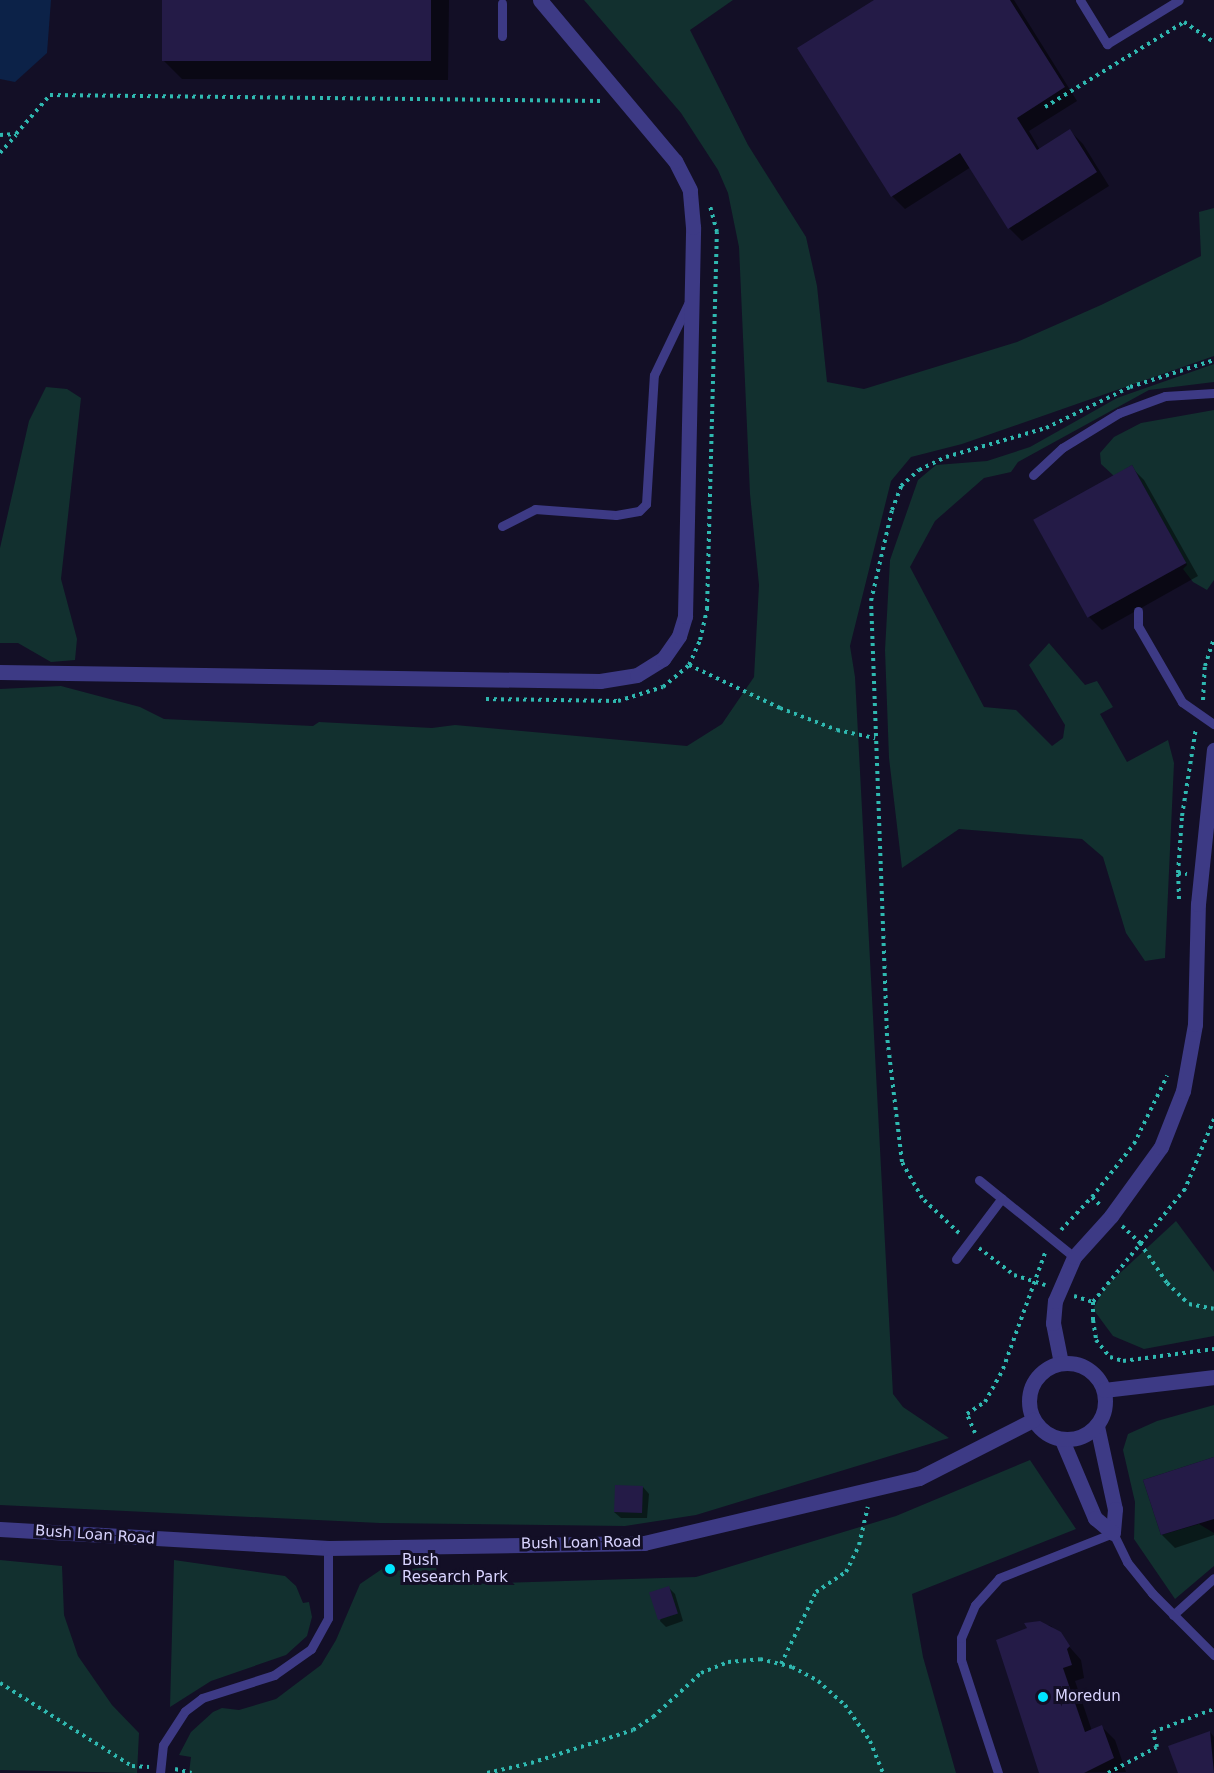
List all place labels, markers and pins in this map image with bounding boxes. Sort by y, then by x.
place label: Bush Research Park [402,1551,508,1586]
marker: Bush Research Park [383,1562,397,1576]
place label: Moredun [1055,1688,1121,1706]
marker: Moredun [1036,1690,1050,1704]

